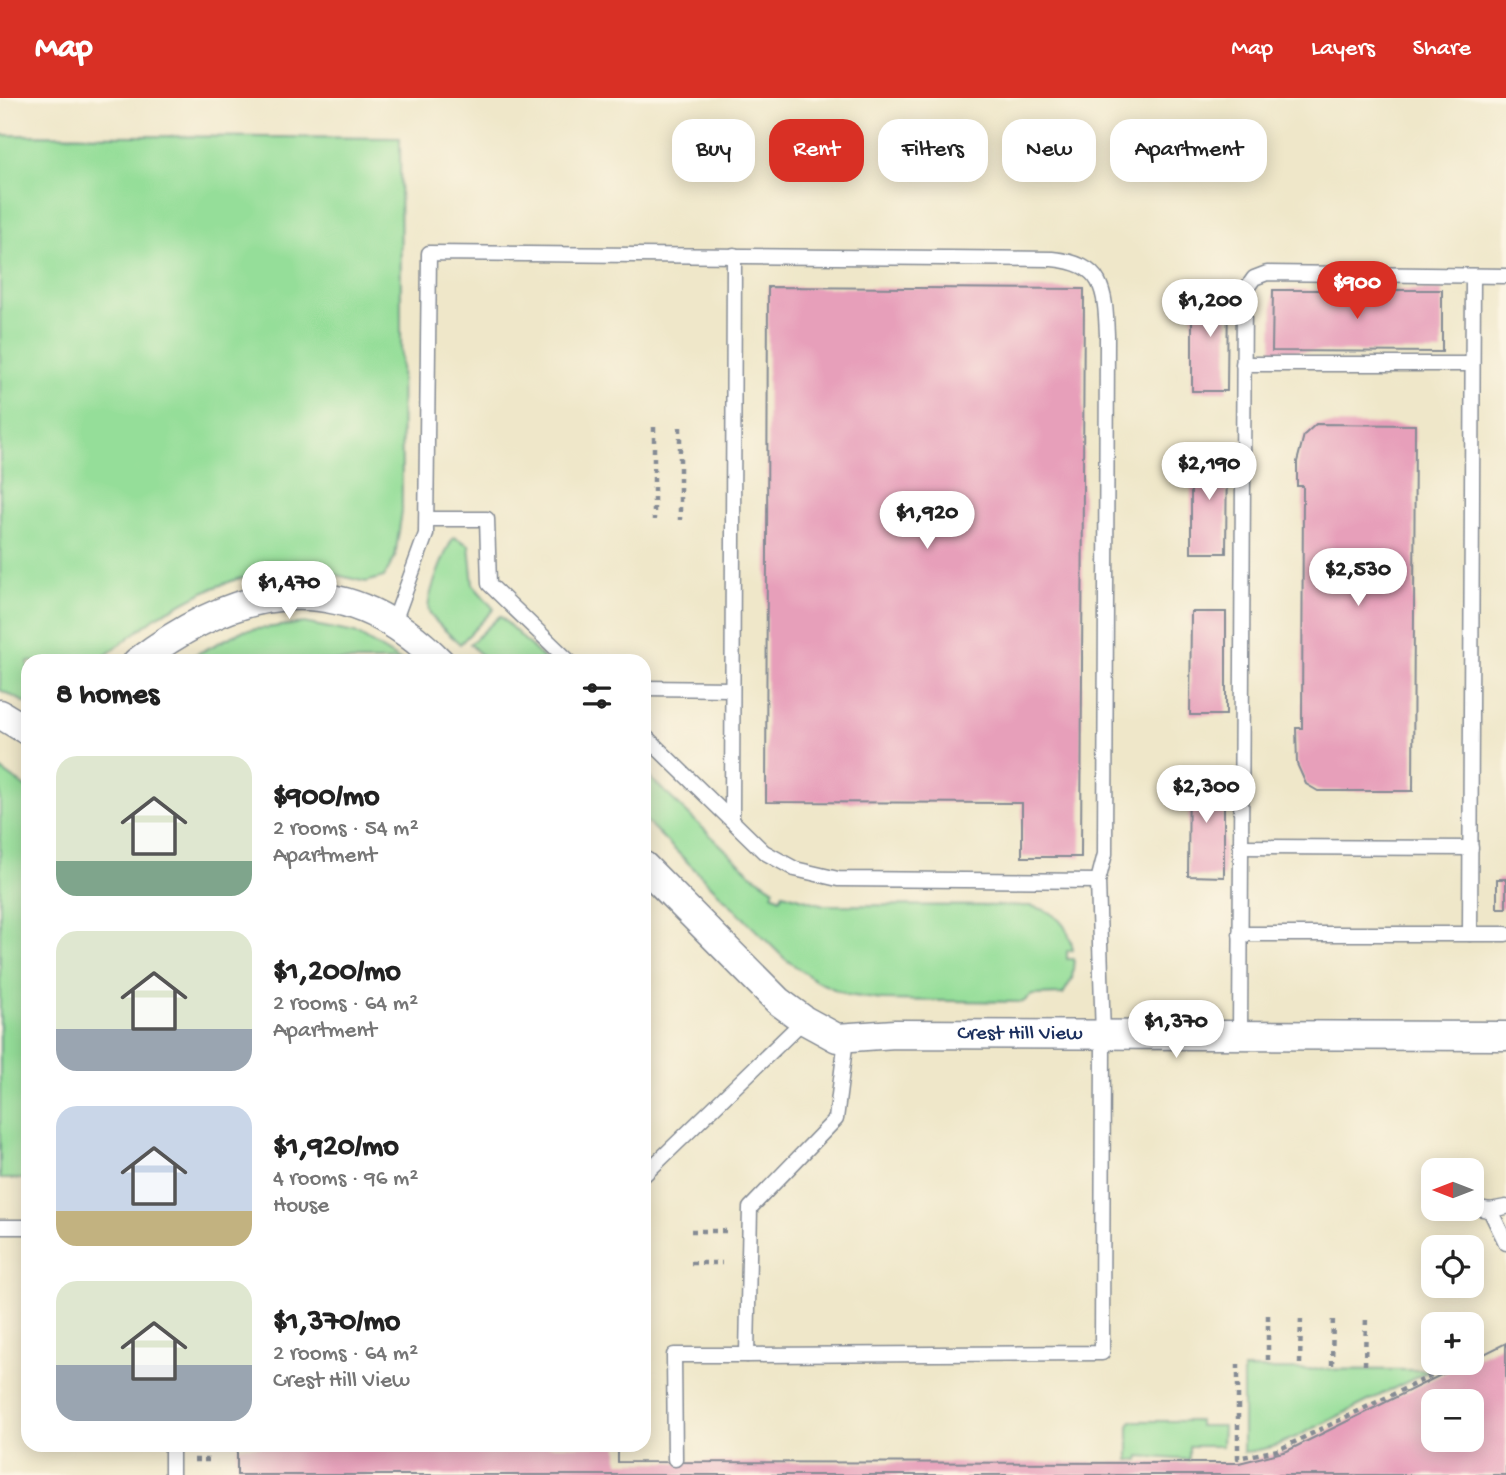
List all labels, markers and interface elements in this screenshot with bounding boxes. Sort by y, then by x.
text: Map [35,30,92,68]
text: Map [1231,35,1273,64]
text: Layers [1311,35,1375,64]
text: Share [1413,35,1471,64]
chip: Buy [672,119,755,182]
chip: Rent [769,119,864,182]
chip: Filters [878,119,988,182]
chip: New [1002,119,1096,182]
chip: Apartment [1110,119,1267,182]
pin: $900 [1316,262,1398,321]
text: $900 [1333,270,1381,297]
pin: $1,200 [1153,280,1267,339]
text: $1,200 [1178,288,1242,315]
pin: $2,190 [1152,442,1266,502]
text: $2,190 [1178,451,1240,478]
pin: $1,920 [870,491,984,551]
text: $1,920 [896,500,958,527]
pin: $2,530 [1301,548,1415,608]
text: $2,530 [1325,557,1391,584]
pin: $1,470 [232,561,346,621]
text: $1,470 [258,570,320,597]
icon: filters [578,677,616,715]
text: 8 homes [56,679,159,714]
pin: $2,300 [1149,766,1263,825]
text: $2,300 [1173,774,1239,801]
text: $900/mo [273,781,380,816]
icon: home [112,784,196,868]
text: 2 rooms · 54 m² [273,816,419,843]
text: Apartment [273,843,377,870]
text: $1,200/mo [273,956,401,991]
icon: home [112,959,196,1043]
text: 2 rooms · 64 m² [273,991,418,1018]
pin: $1,370 [1119,1000,1233,1060]
text: $1,370 [1144,1009,1208,1036]
text: Apartment [273,1018,377,1045]
street label: Crest Hill View [957,1022,1083,1047]
text: $1,920/mo [273,1131,399,1166]
icon: home [112,1134,196,1218]
north arrow [1421,1158,1484,1222]
map controls [1421,1158,1484,1452]
text: 4 rooms · 96 m² [273,1166,418,1193]
text: House [273,1193,329,1220]
button: locate [1421,1235,1484,1298]
text: $1,370/mo [273,1306,400,1341]
icon: home [112,1309,196,1393]
button: + [1421,1312,1484,1375]
text: 2 rooms · 64 m² [273,1341,418,1368]
text: Crest Hill View [273,1368,410,1395]
button: − [1421,1389,1484,1452]

